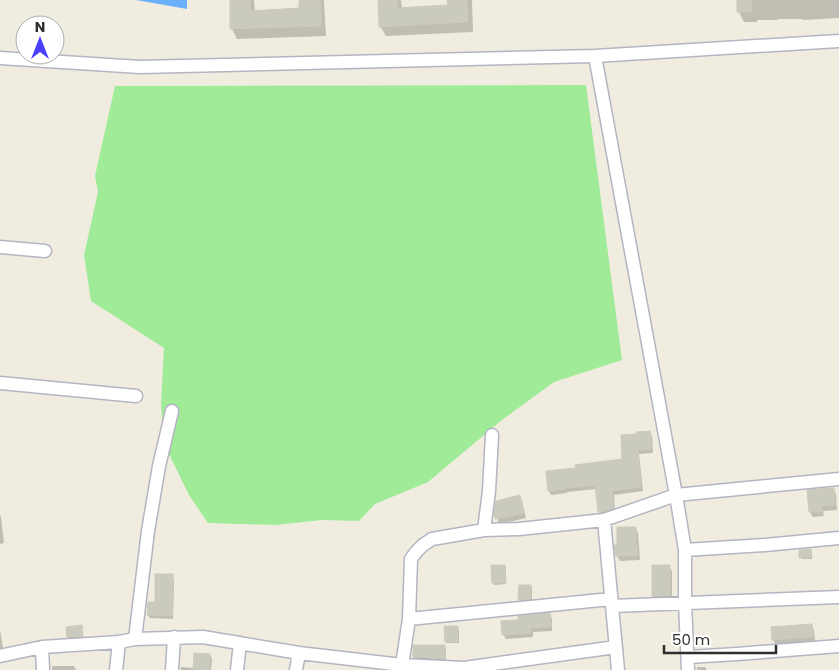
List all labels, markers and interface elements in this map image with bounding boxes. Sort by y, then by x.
north arrow [15,15,65,65]
text: N [35,17,45,37]
scale bar [664,622,776,654]
text: 50 m [672,629,710,650]

